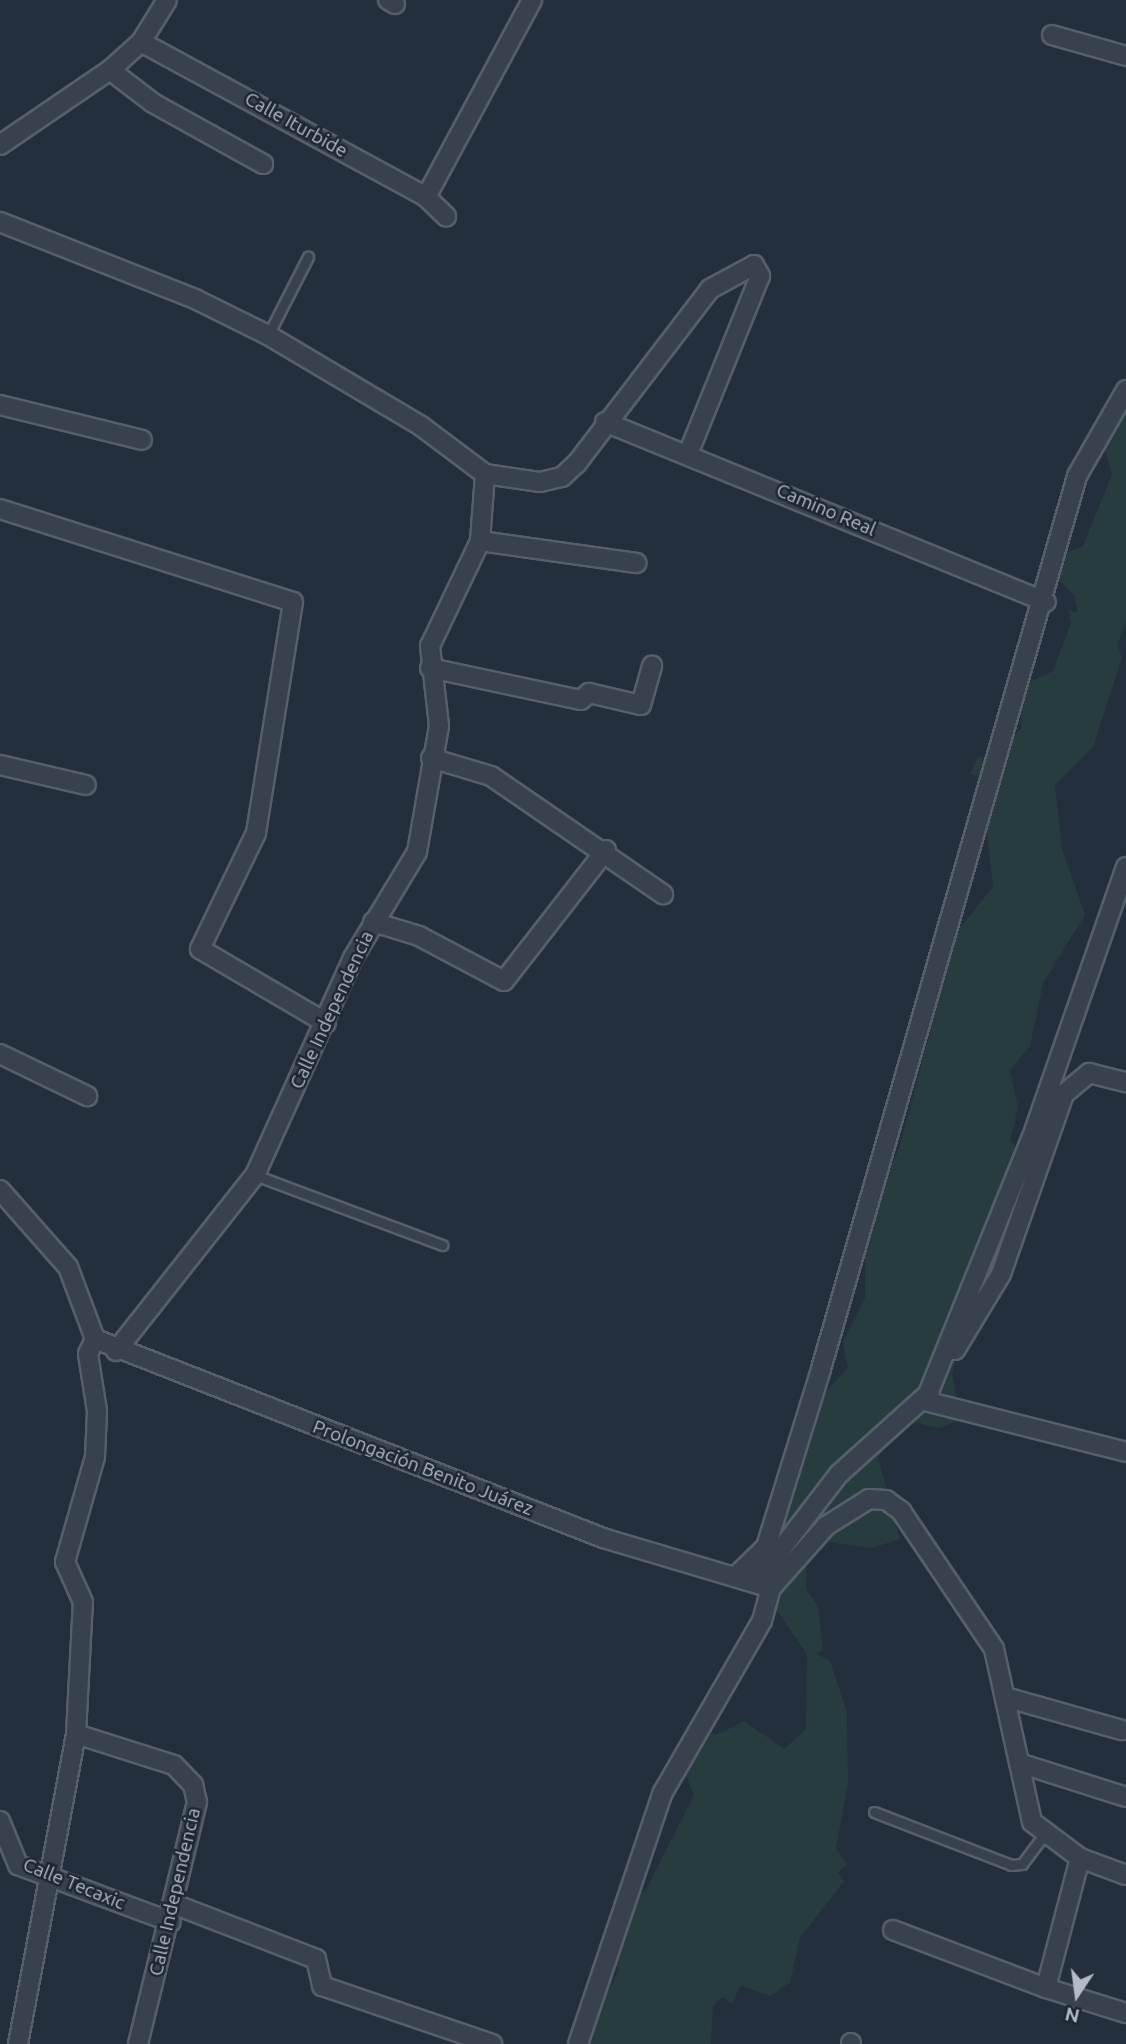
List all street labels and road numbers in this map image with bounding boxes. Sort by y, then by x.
street label: Calle Iturbide [241,87,351,163]
street label: Camino Real [773,479,879,541]
street label: Calle Independencia [285,927,379,1093]
street label: Prolongación Benito Juárez [310,1415,536,1521]
street label: Calle Independencia [145,1806,205,1978]
street label: Calle Tecaxic [20,1853,128,1915]

